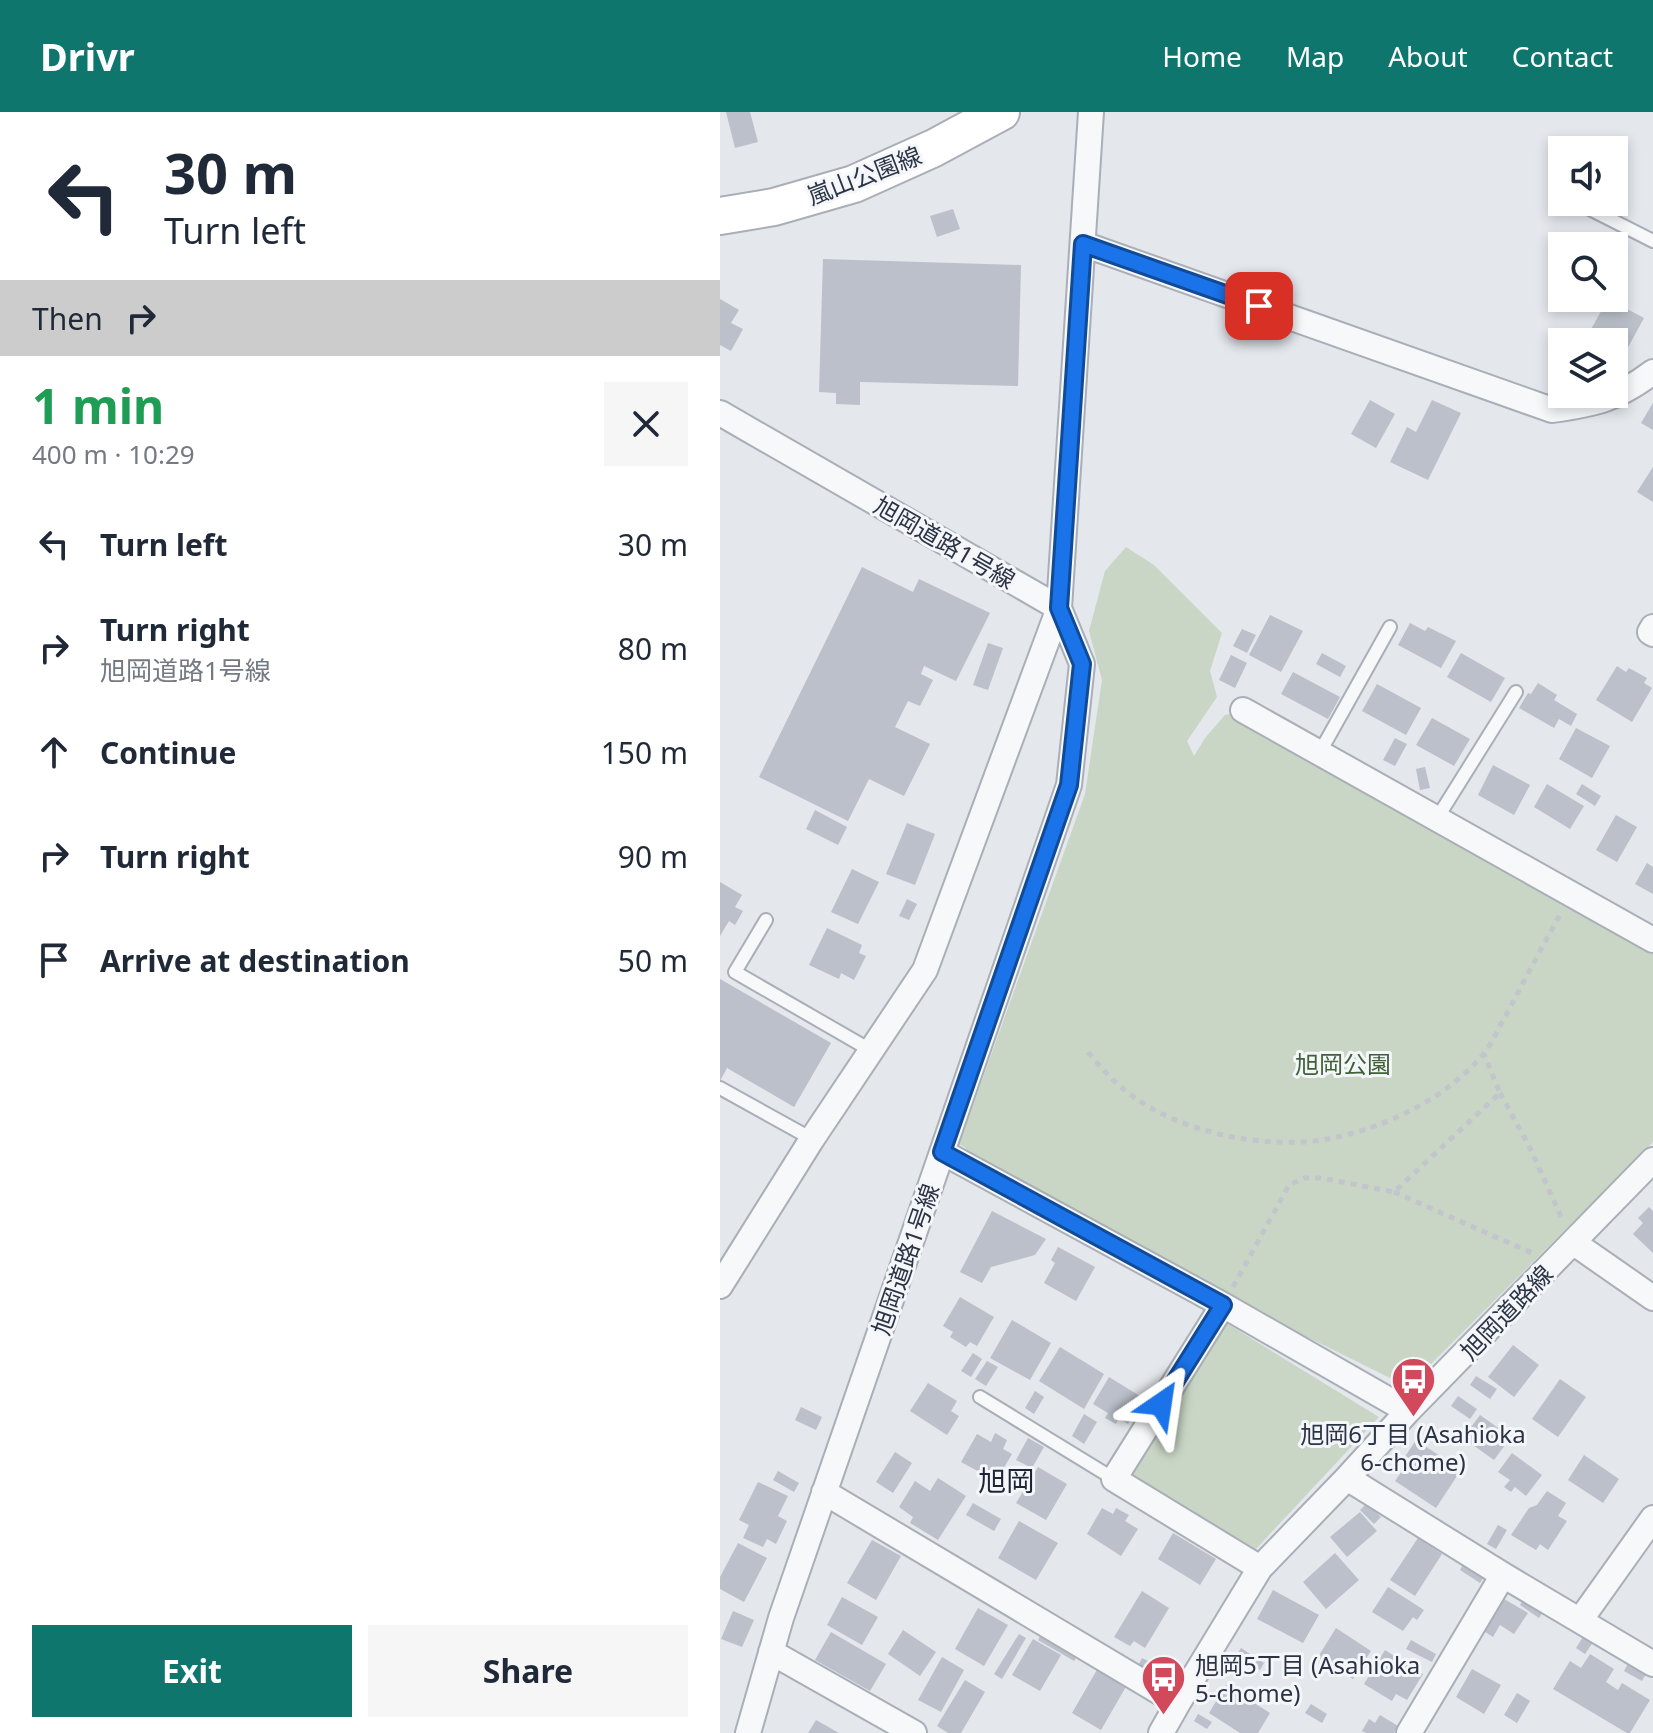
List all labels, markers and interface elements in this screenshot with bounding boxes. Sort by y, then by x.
text: Drivr [40,30,135,82]
text: Home [1162,37,1242,75]
text: Map [1286,37,1344,75]
text: About [1388,37,1468,75]
text: Contact [1512,37,1613,75]
text: 30 m [164,134,297,210]
map controls [1548,136,1628,408]
button: sound [1548,136,1628,216]
street label: 嵐山公園線 [802,138,926,212]
icon: left [32,144,136,248]
text: Turn left [164,206,306,255]
button: search [1548,232,1628,312]
pin [1225,272,1293,340]
icon: arrive [1237,284,1281,328]
icon: right [119,296,163,340]
text: Then [32,298,103,339]
button: layers [1548,328,1628,408]
text: 1 min [32,373,164,438]
button: close [604,382,688,466]
text: 400 m · 10:29 [32,436,195,472]
street label: 旭岡道路1号線 [868,488,1022,596]
icon: left [32,522,76,566]
text: Turn left [100,524,228,565]
text: 30 m [618,524,688,565]
text: Turn right [100,609,250,650]
icon: right [32,626,76,670]
text: 80 m [618,628,688,669]
text: 旭岡道路1号線 [100,652,271,688]
icon: ahead [32,730,76,774]
text: Continue [100,732,236,773]
text: 150 m [601,732,688,773]
icon: right [32,834,76,878]
text: Turn right [100,836,250,877]
text: 90 m [618,836,688,877]
icon: arrive [32,938,76,982]
text: Arrive at destination [100,940,410,981]
text: 50 m [618,940,688,981]
park label: 旭岡公園 [1295,1047,1391,1080]
street label: 旭岡道路1号線 [864,1179,946,1339]
street label: 旭岡道路線 [1452,1257,1560,1367]
bus stop icon: 旭岡6丁目 (Asahioka 6-chome) [1389,1355,1437,1418]
position arrow [1119,1362,1203,1446]
place label: 旭岡6丁目 (Asahioka 6-chome) [1300,1417,1526,1478]
district label: 旭岡 [978,1461,1034,1499]
button: Exit [32,1625,352,1717]
button: Share [368,1625,688,1717]
place label: 旭岡5丁目 (Asahioka 5-chome) [1195,1648,1420,1709]
bus stop icon: 旭岡5丁目 (Asahioka 5-chome) [1140,1654,1188,1717]

